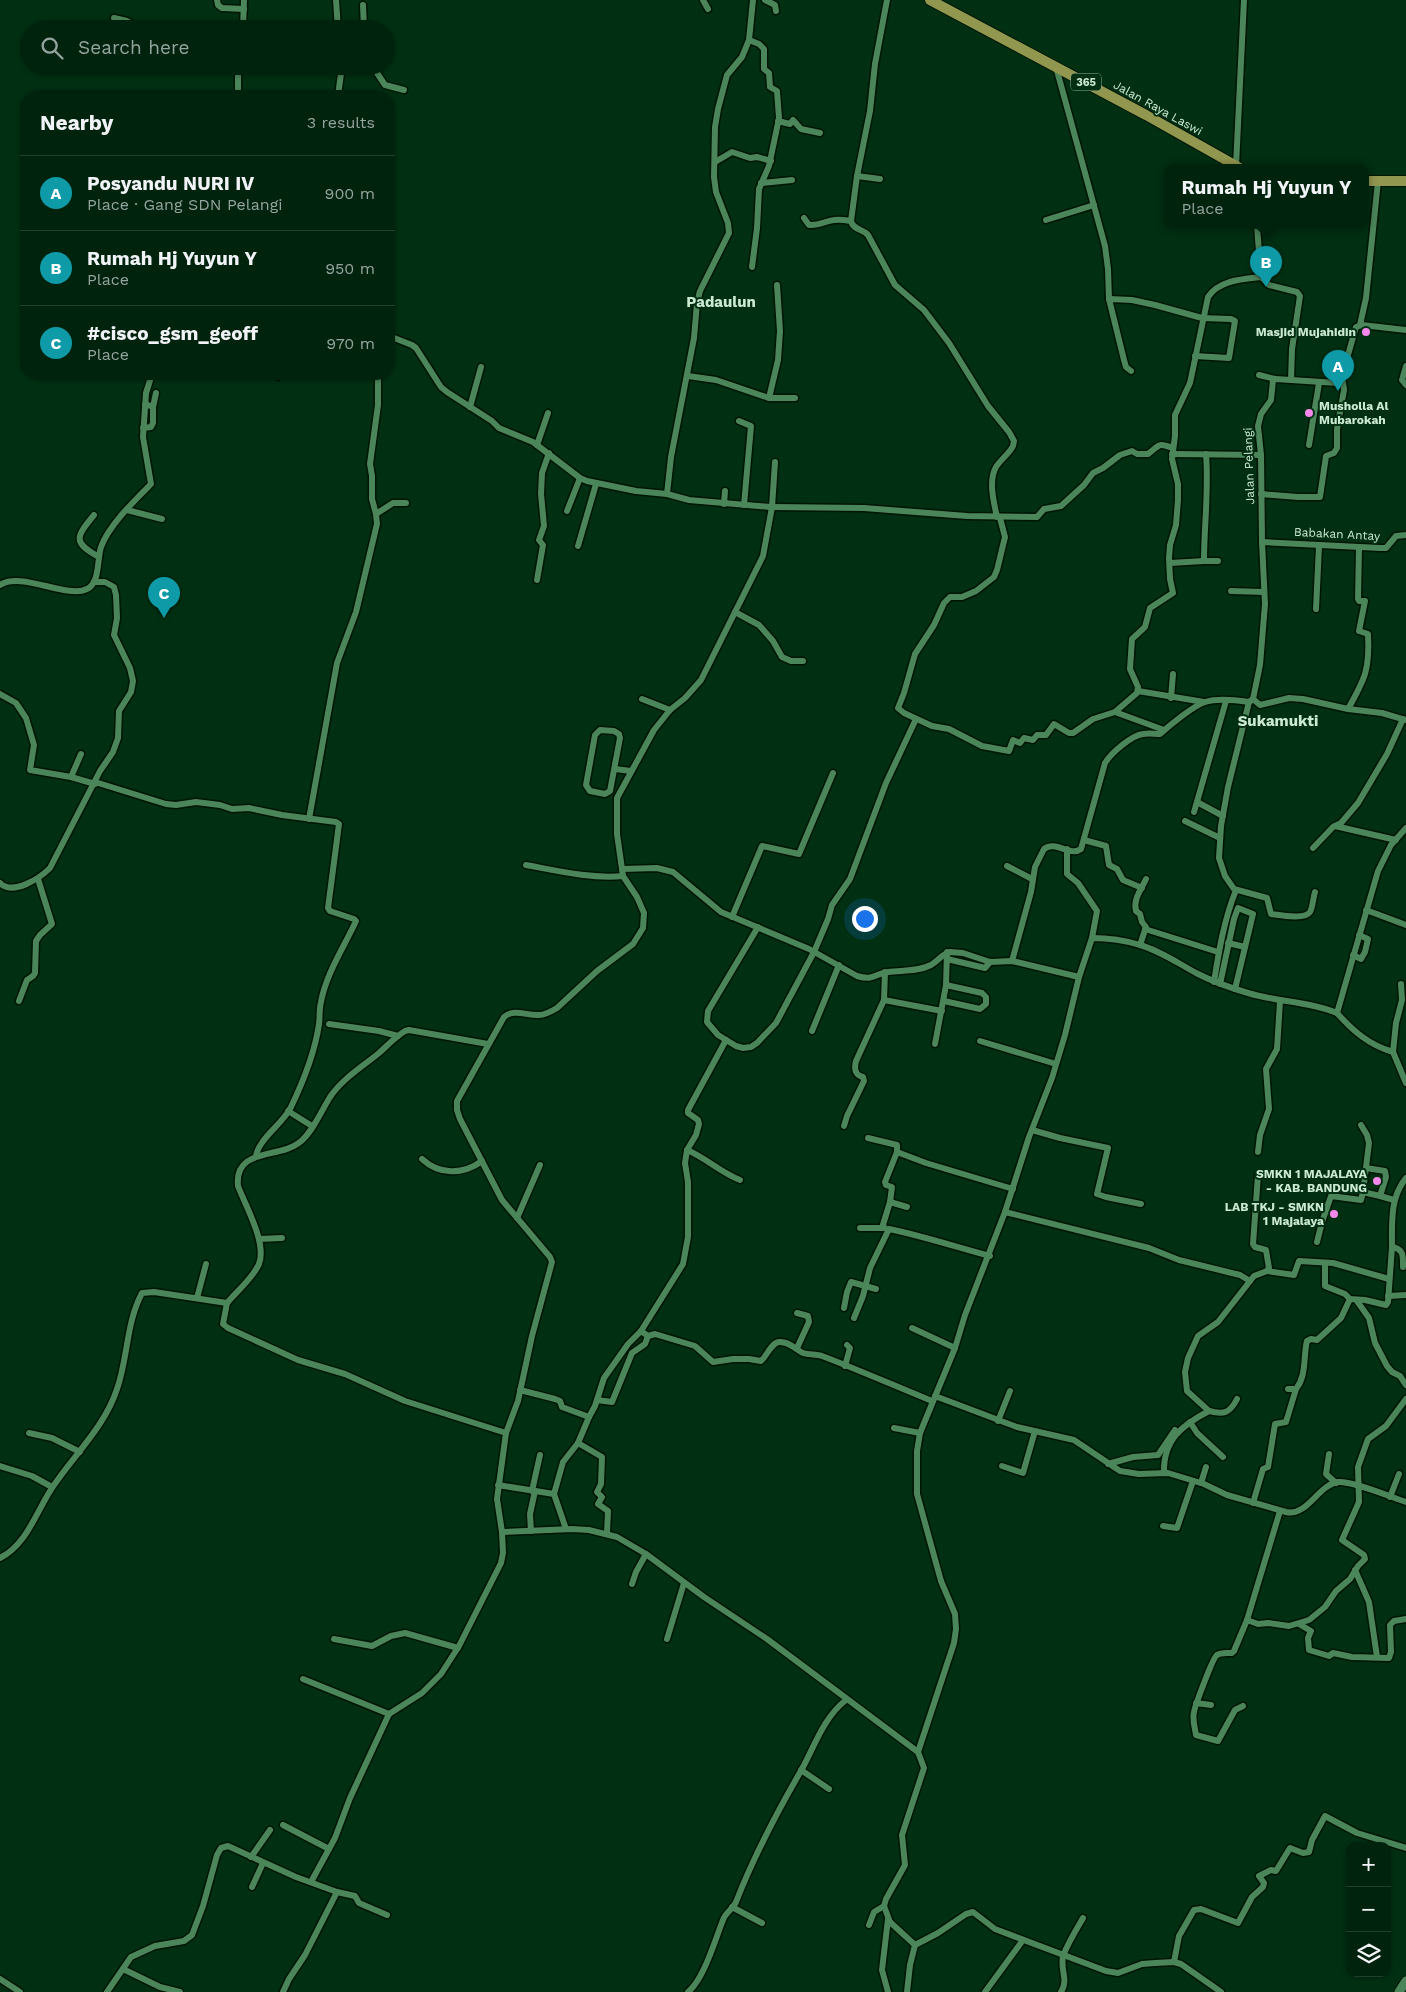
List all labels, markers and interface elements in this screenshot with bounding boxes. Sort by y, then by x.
search box [20,20,395,75]
icon: search [38,34,66,62]
text: Search here [78,36,189,59]
road number: 365 [1071,74,1101,90]
street label: Jalan Raya Laswi [1111,78,1205,138]
text: Nearby [40,110,113,135]
text: 3 results [307,113,375,132]
popup [1164,164,1369,229]
text: Posyandu NURI IV [87,172,254,195]
text: Rumah Hj Yuyun Y [1182,176,1351,199]
text: A [51,184,61,203]
text: 900 m [325,184,375,203]
text: Place · Gang SDN Pelangi [87,195,282,214]
text: Place [1182,199,1223,218]
pin: B [1250,246,1282,287]
text: Rumah Hj Yuyun Y [87,247,257,270]
text: B [51,259,61,278]
text: 950 m [325,259,375,278]
text: Place [87,270,129,289]
district label: Padaulun [686,293,756,311]
text: #cisco_gsm_geoff [87,322,258,345]
place label: Masjid Mujahidin [1256,325,1356,339]
marker: Masjid Mujahidin [1360,326,1372,338]
text: C [51,334,61,353]
text: 970 m [326,334,375,353]
text: Place [87,345,129,364]
pin: A [1322,350,1354,391]
place label: Musholla Al Mubarokah [1319,399,1388,427]
marker: Musholla Al Mubarokah [1303,407,1315,419]
street label: Jalan Pelangi [1241,427,1257,505]
street label: Babakan Antay [1293,525,1381,543]
pin: C [148,577,180,618]
district label: Sukamukti [1238,712,1318,730]
your location [852,906,878,932]
place label: SMKN 1 MAJALAYA - KAB. BANDUNG [1256,1167,1368,1195]
marker: SMKN 1 MAJALAYA - KAB. BANDUNG [1371,1175,1383,1187]
place label: LAB TKJ - SMKN 1 Majalaya [1225,1200,1324,1228]
marker: LAB TKJ - SMKN 1 Majalaya [1328,1208,1340,1220]
map controls [1346,1842,1391,1977]
button: + [1346,1842,1391,1887]
button: − [1346,1887,1391,1932]
button: layers [1346,1932,1391,1977]

